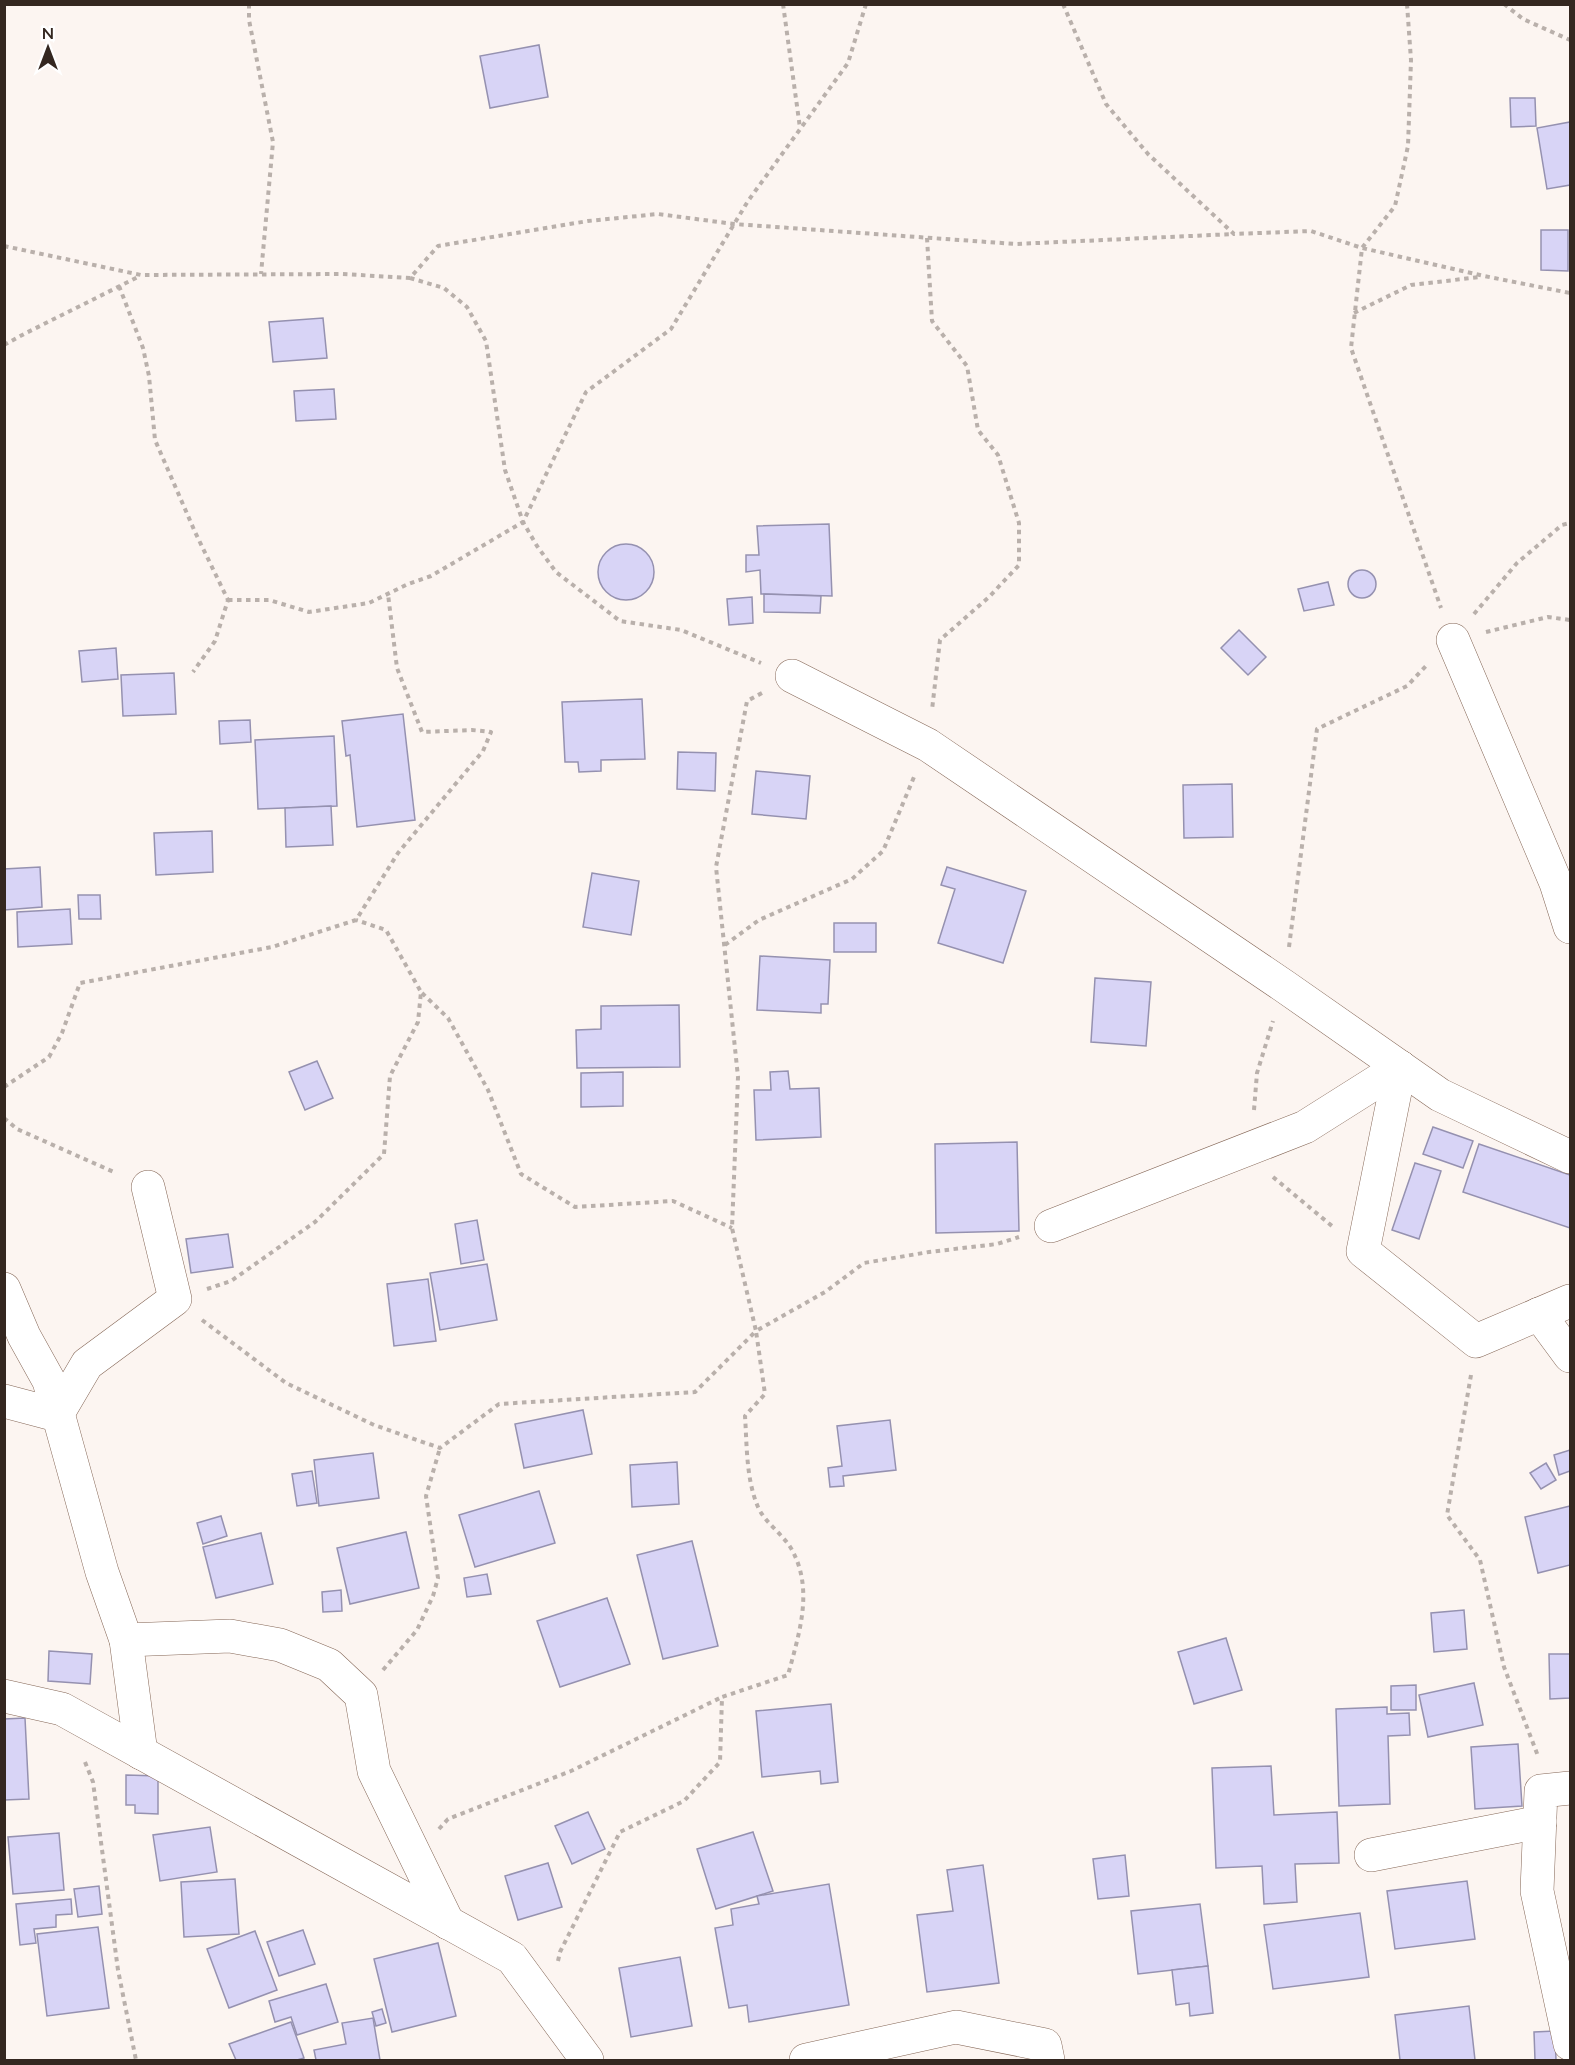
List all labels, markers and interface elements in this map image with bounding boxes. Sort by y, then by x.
north arrow [18,18,78,78]
text: N [42,23,54,42]

